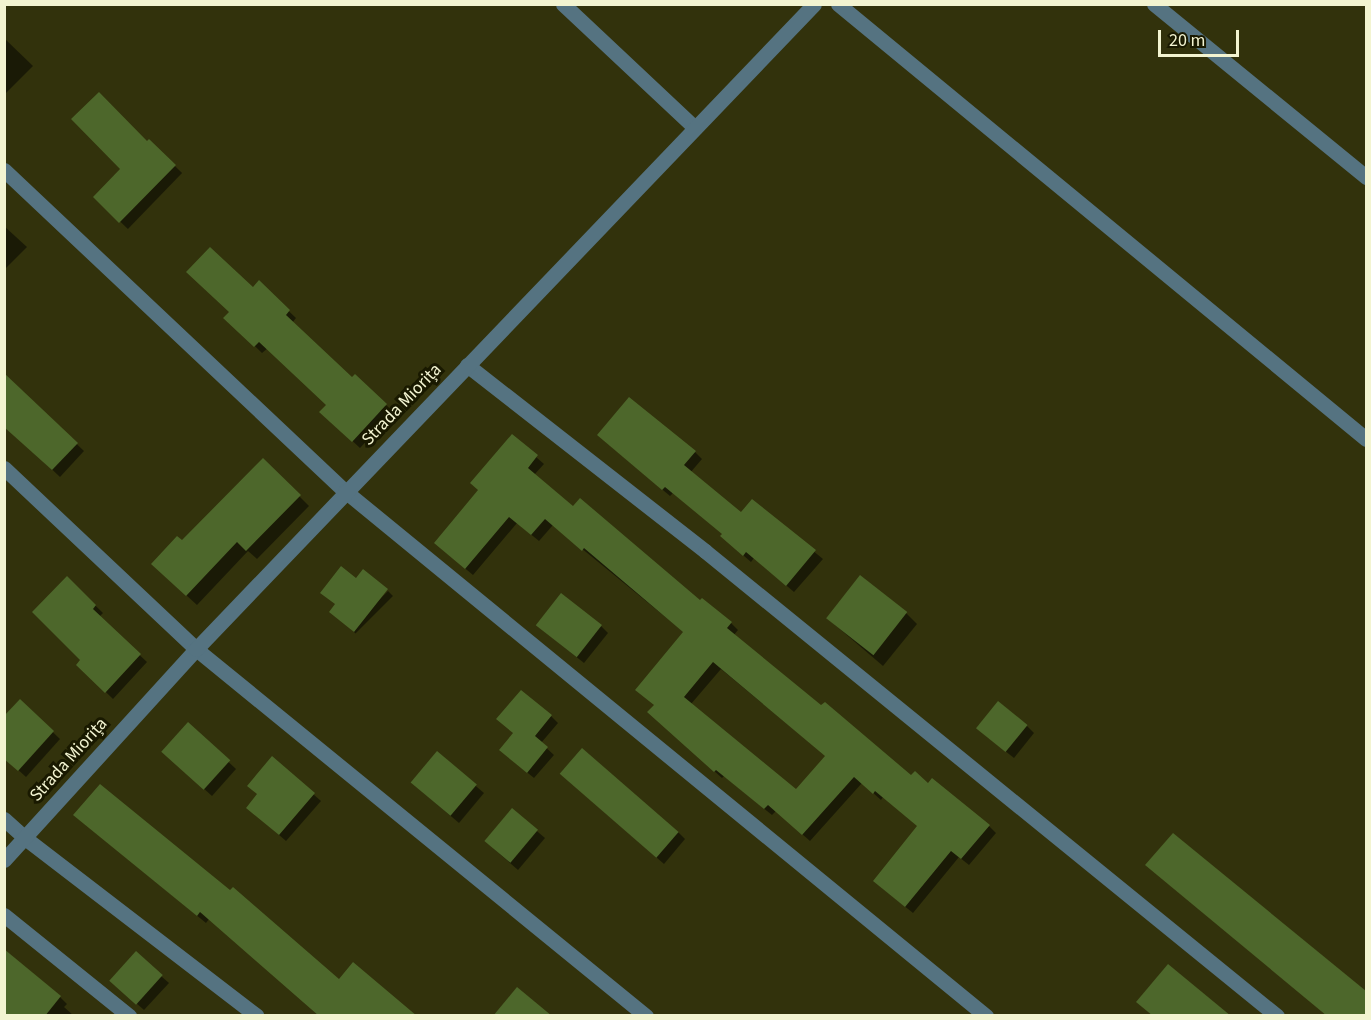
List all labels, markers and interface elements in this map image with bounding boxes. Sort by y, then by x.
scale bar [1161,18,1242,56]
text: 20 m [1169,28,1205,53]
street label: Strada Miorița [358,360,446,450]
street label: Strada Miorița [26,714,112,806]

